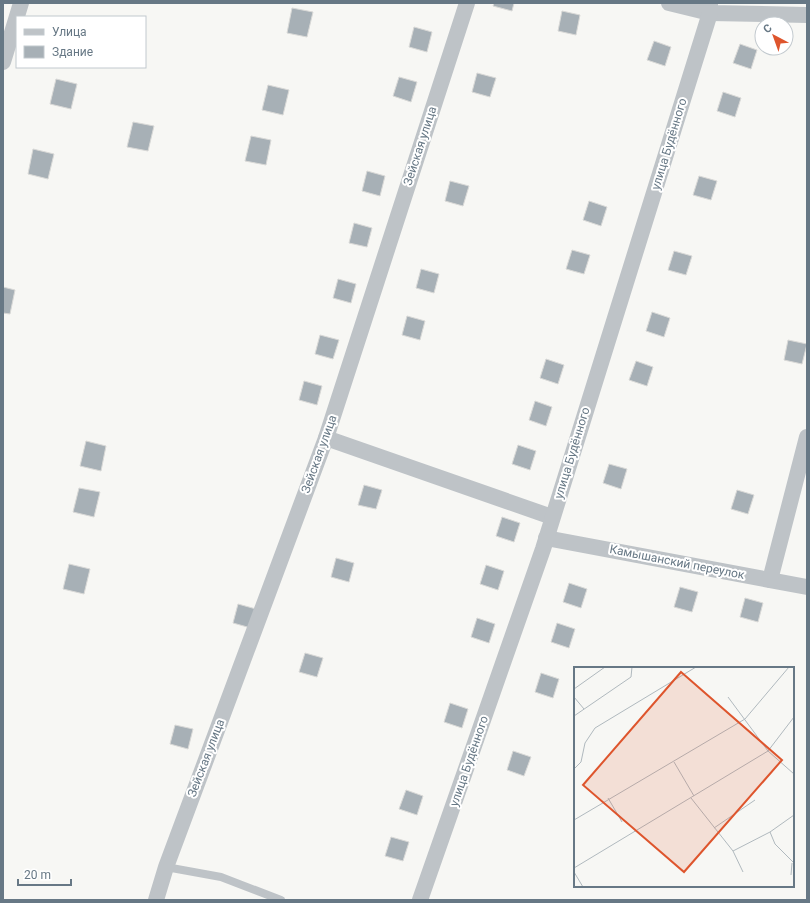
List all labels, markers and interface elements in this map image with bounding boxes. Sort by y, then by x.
legend [16,16,146,68]
north arrow [754,16,794,56]
text: С [761,22,775,36]
text: Улица [52,25,87,39]
text: Здание [52,45,93,59]
street label: улица Будённого [648,96,690,191]
street label: Зейская улица [401,105,439,187]
street label: улица Будённого [551,405,593,500]
street label: Зейская улица [298,413,340,495]
street label: Камышанский переулок [608,542,746,582]
inset map [574,667,794,887]
street label: улица Будённого [447,714,491,808]
street label: Зейская улица [185,717,227,799]
scale bar [18,861,71,887]
text: 20 m [24,868,51,882]

